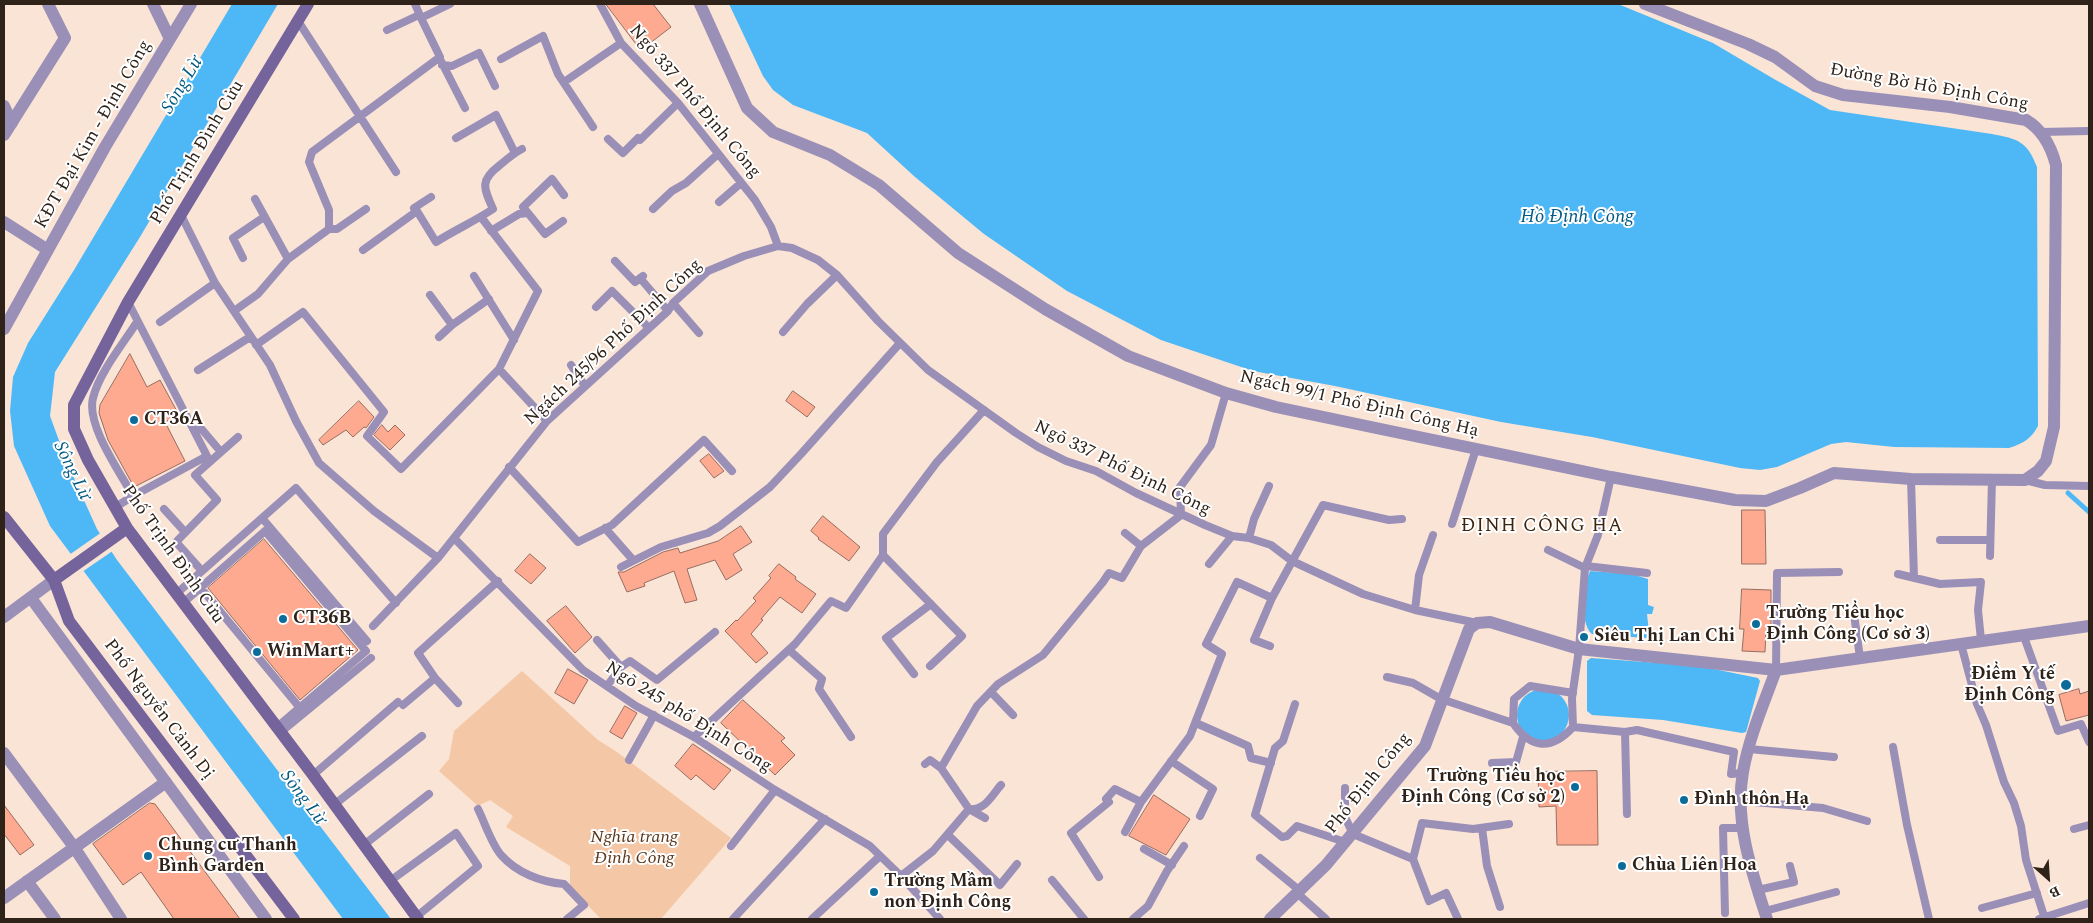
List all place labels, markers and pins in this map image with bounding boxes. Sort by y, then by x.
place label: CT36A [144,409,203,431]
marker: CT36A [128,414,140,426]
place label: Trường Tiểu học Định Công (Cơ sở 3) [1766,603,1930,646]
place label: CT36B [293,608,351,630]
marker: CT36B [277,613,289,625]
marker: Trường Tiểu học Định Công (Cơ sở 3) [1750,618,1762,630]
place label: Siêu Thị Lan Chi [1594,626,1735,648]
marker: Siêu Thị Lan Chi [1578,631,1590,643]
place label: WinMart+ [267,641,355,663]
marker: WinMart+ [251,646,263,658]
place label: Điểm Y tế Định Công [1964,664,2055,706]
marker: Điểm Y tế Định Công [2059,678,2073,692]
place label: Trường Tiểu học Định Công (Cơ sở 2) [1401,766,1565,809]
marker: Trường Tiểu học Định Công (Cơ sở 2) [1569,781,1581,793]
place label: Đình thôn Hạ [1694,789,1809,811]
marker: Đình thôn Hạ [1678,794,1690,806]
place label: Chung cư Thanh Bình Garden [158,835,297,878]
marker: Chung cư Thanh Bình Garden [142,850,154,862]
place label: Chùa Liên Hoa [1632,855,1757,877]
marker: Chùa Liên Hoa [1616,860,1628,872]
place label: Trường Mầm non Định Công [884,871,1011,914]
marker: Trường Mầm non Định Công [868,886,880,898]

